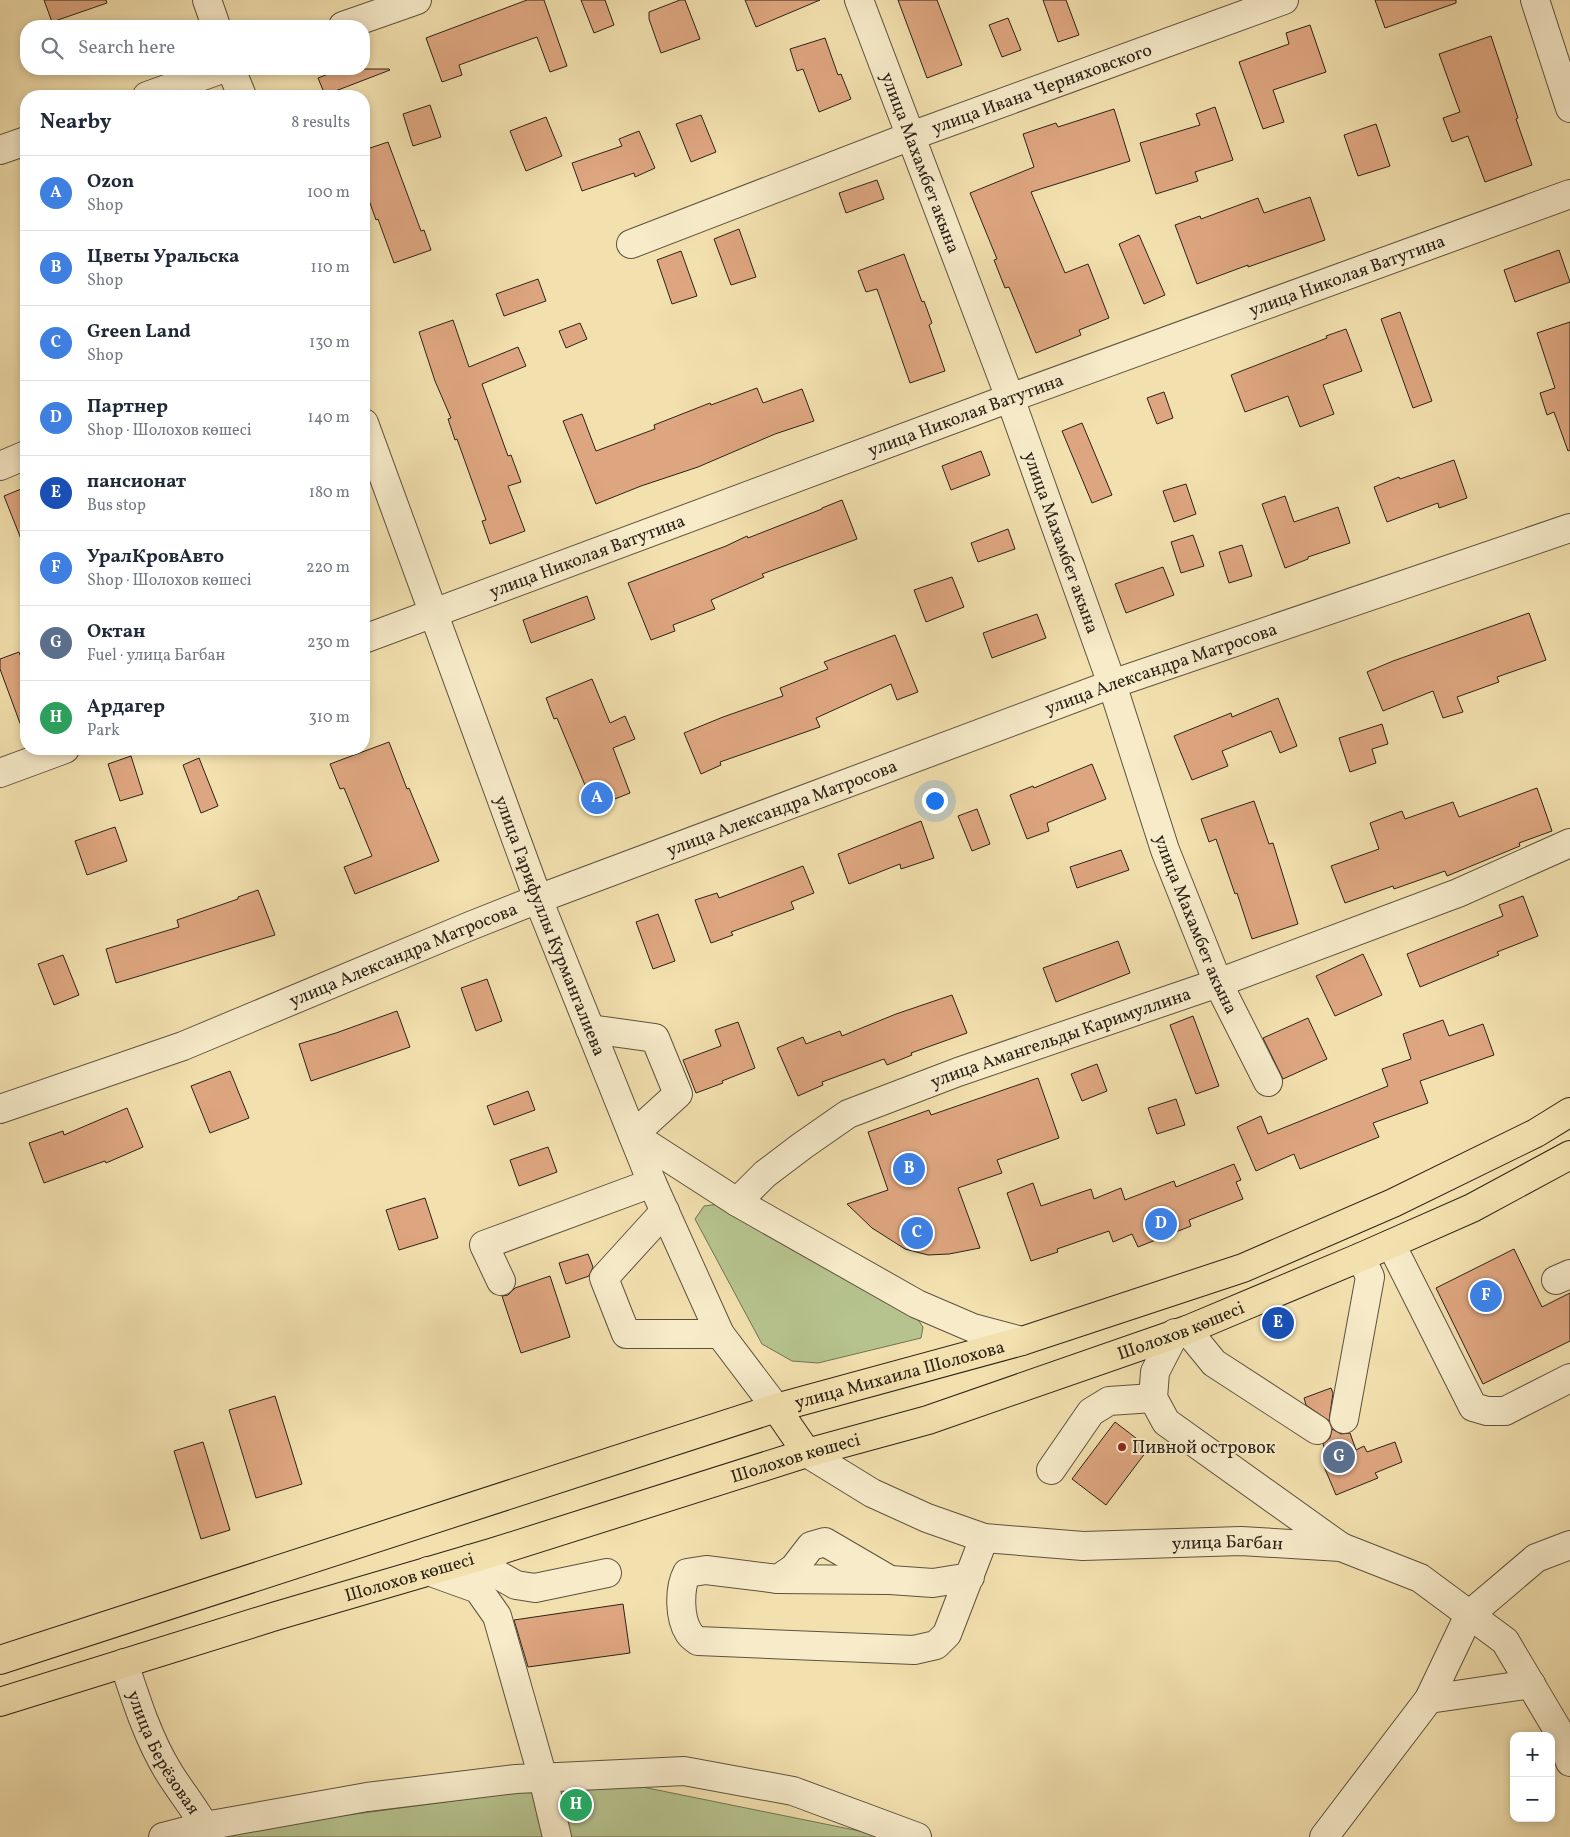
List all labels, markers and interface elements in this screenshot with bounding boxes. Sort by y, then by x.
search box [20,20,370,75]
icon: search [38,34,66,62]
text: Search here [78,35,175,61]
street label: улица Ивана Черняховского [928,38,1156,141]
street label: улица Махамбет акына [874,69,965,257]
text: Nearby [40,108,111,137]
text: 8 results [291,112,350,134]
text: Ozon [87,169,134,195]
text: A [50,182,62,204]
text: 100 m [307,182,350,204]
text: Shop [87,195,123,217]
street label: улица Николая Ватутина [1246,229,1449,324]
text: Цветы Уральска [87,244,239,270]
text: B [51,257,61,279]
text: 110 m [311,257,350,279]
text: Shop [87,270,123,292]
text: Green Land [87,319,191,345]
text: C [51,332,61,354]
text: 130 m [309,332,350,354]
text: Shop [87,345,123,367]
street label: улица Николая Ватутина [865,368,1068,464]
text: Партнер [87,394,168,420]
text: D [50,407,62,429]
text: 140 m [308,407,350,429]
text: Shop · Шолохов көшесі [87,420,252,442]
street label: улица Махамбет акына [1016,448,1104,637]
text: пансионат [87,469,186,495]
text: E [51,482,61,504]
text: 180 m [309,482,350,504]
text: Bus stop [87,495,146,517]
street label: улица Николая Ватутина [486,509,689,605]
text: УралКровАвто [87,544,224,570]
text: F [51,557,61,579]
text: 220 m [306,557,350,579]
text: Shop · Шолохов көшесі [87,570,252,592]
street label: улица Александра Матросова [1042,618,1281,722]
text: Октан [87,619,145,645]
text: G [50,632,62,654]
text: 230 m [307,632,350,654]
text: Fuel · улица Багбан [87,645,225,667]
text: Ардагер [87,694,165,720]
text: H [50,707,62,729]
text: 310 m [309,707,350,729]
text: Park [87,720,120,742]
street label: улица Александра Матросова [663,754,901,864]
pin: A [581,779,613,817]
your location [922,788,948,814]
street label: улица Гарифуллы Курмангалиева [487,792,611,1060]
street label: улица Махамбет акына [1147,832,1243,1019]
street label: улица Александра Матросова [286,897,521,1014]
street label: улица Амангельды Каримуллина [927,982,1195,1095]
pin: B [893,1150,925,1188]
pin: D [1145,1205,1177,1243]
pin: C [901,1214,933,1252]
pin: F [1470,1277,1502,1315]
street label: Шолохов көшесі [1114,1296,1249,1367]
pin: E [1262,1304,1294,1342]
street label: улица Михаила Шолохова [792,1335,1008,1416]
street label: Шолохов көшесі [728,1428,863,1490]
place label: Пивной островок [1132,1436,1276,1461]
pin: G [1323,1438,1355,1476]
marker: Пивной островок [1116,1441,1128,1453]
street label: улица Багбан [1172,1530,1284,1557]
street label: Шолохов көшесі [342,1548,478,1609]
street label: улица Берёзовая [120,1687,205,1820]
map controls [1510,1732,1555,1822]
button: + [1510,1732,1555,1777]
button: − [1510,1777,1555,1822]
pin: H [560,1786,592,1824]

